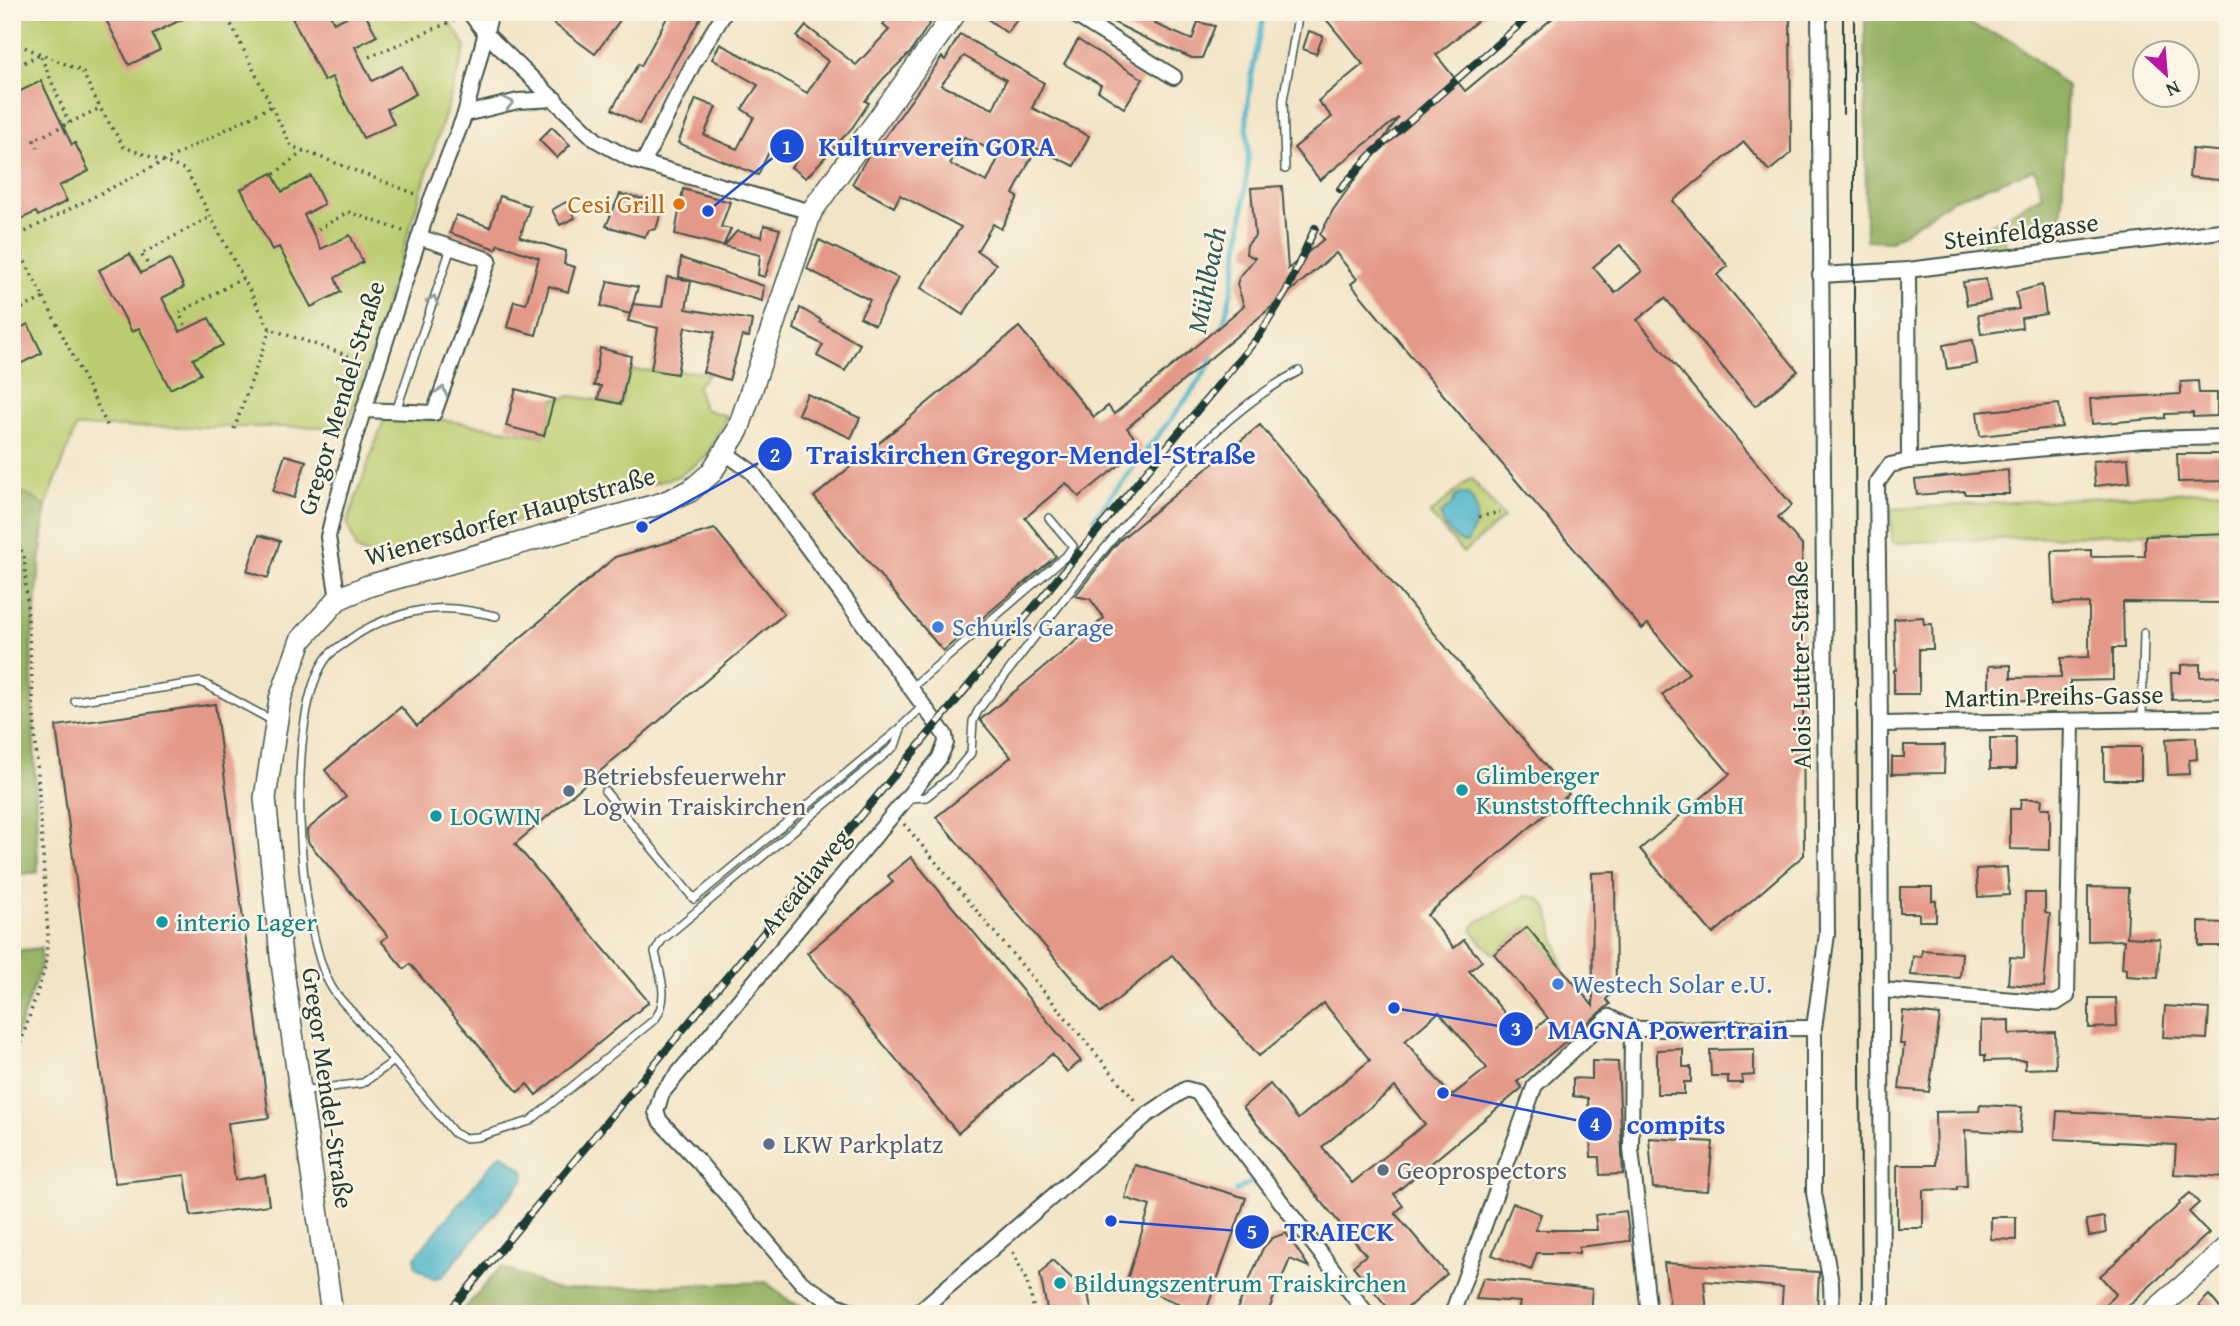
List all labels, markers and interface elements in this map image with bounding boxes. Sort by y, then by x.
north arrow [2132,38,2202,108]
text: N [2161,74,2185,105]
one-way arrow [503,97,515,112]
callout: Kulturverein GORA [770,122,1069,171]
text: Kulturverein GORA [819,125,1056,166]
text: 1 [782,131,792,162]
place label: Cesi Grill [567,184,665,223]
marker: Cesi Grill [671,196,687,212]
street label: Steinfeldgasse [1941,202,2101,259]
water label: Mühlbach [1175,223,1236,337]
street label: Gregor Mendel-Straße [286,276,395,520]
one-way arrow [425,294,439,306]
one-way arrow [434,386,448,398]
callout: Traiskirchen Gregor-Mendel-Straße [757,430,1270,479]
text: Traiskirchen Gregor-Mendel-Straße [806,433,1256,474]
text: 2 [770,439,780,470]
street label: Wienersdorfer Hauptstraße [360,455,660,576]
street label: Alois Lutter-Straße [1778,560,1821,770]
place label: Schurls Garage [952,607,1114,646]
marker: Schurls Garage [930,619,946,635]
street label: Martin Preihs-Gasse [1944,674,2164,717]
place label: Glimberger Kunststofftechnik GmbH [1476,755,1744,824]
place label: Betriebsfeuerwehr Logwin Traiskirchen [583,756,807,825]
marker: Glimberger Kunststofftechnik GmbH [1454,782,1470,798]
marker: Betriebsfeuerwehr Logwin Traiskirchen [561,783,577,799]
place label: LOGWIN [450,796,541,835]
marker: LOGWIN [428,808,444,824]
street label: Arcadiaweg [750,819,859,942]
place label: interio Lager [176,902,317,941]
marker: interio Lager [154,914,170,930]
place label: Westech Solar e.U. [1572,964,1772,1003]
street label: Gregor Mendel-Straße [292,965,365,1211]
marker: Westech Solar e.U. [1550,976,1566,992]
callout: MAGNA Powertrain [1499,1004,1803,1053]
text: MAGNA Powertrain [1547,1008,1789,1049]
text: 3 [1511,1013,1521,1044]
callout: compits [1577,1099,1739,1148]
text: compits [1626,1103,1726,1144]
text: 4 [1590,1108,1601,1139]
place label: LKW Parkplatz [783,1124,943,1163]
marker: LKW Parkplatz [761,1136,777,1152]
place label: Geoprospectors [1397,1150,1567,1189]
marker: Geoprospectors [1375,1162,1391,1178]
callout: TRAIECK [1235,1207,1407,1256]
text: TRAIECK [1284,1210,1394,1251]
text: 5 [1247,1216,1257,1247]
place label: Bildungszentrum Traiskirchen [1074,1263,1407,1302]
marker: Bildungszentrum Traiskirchen [1052,1275,1068,1291]

